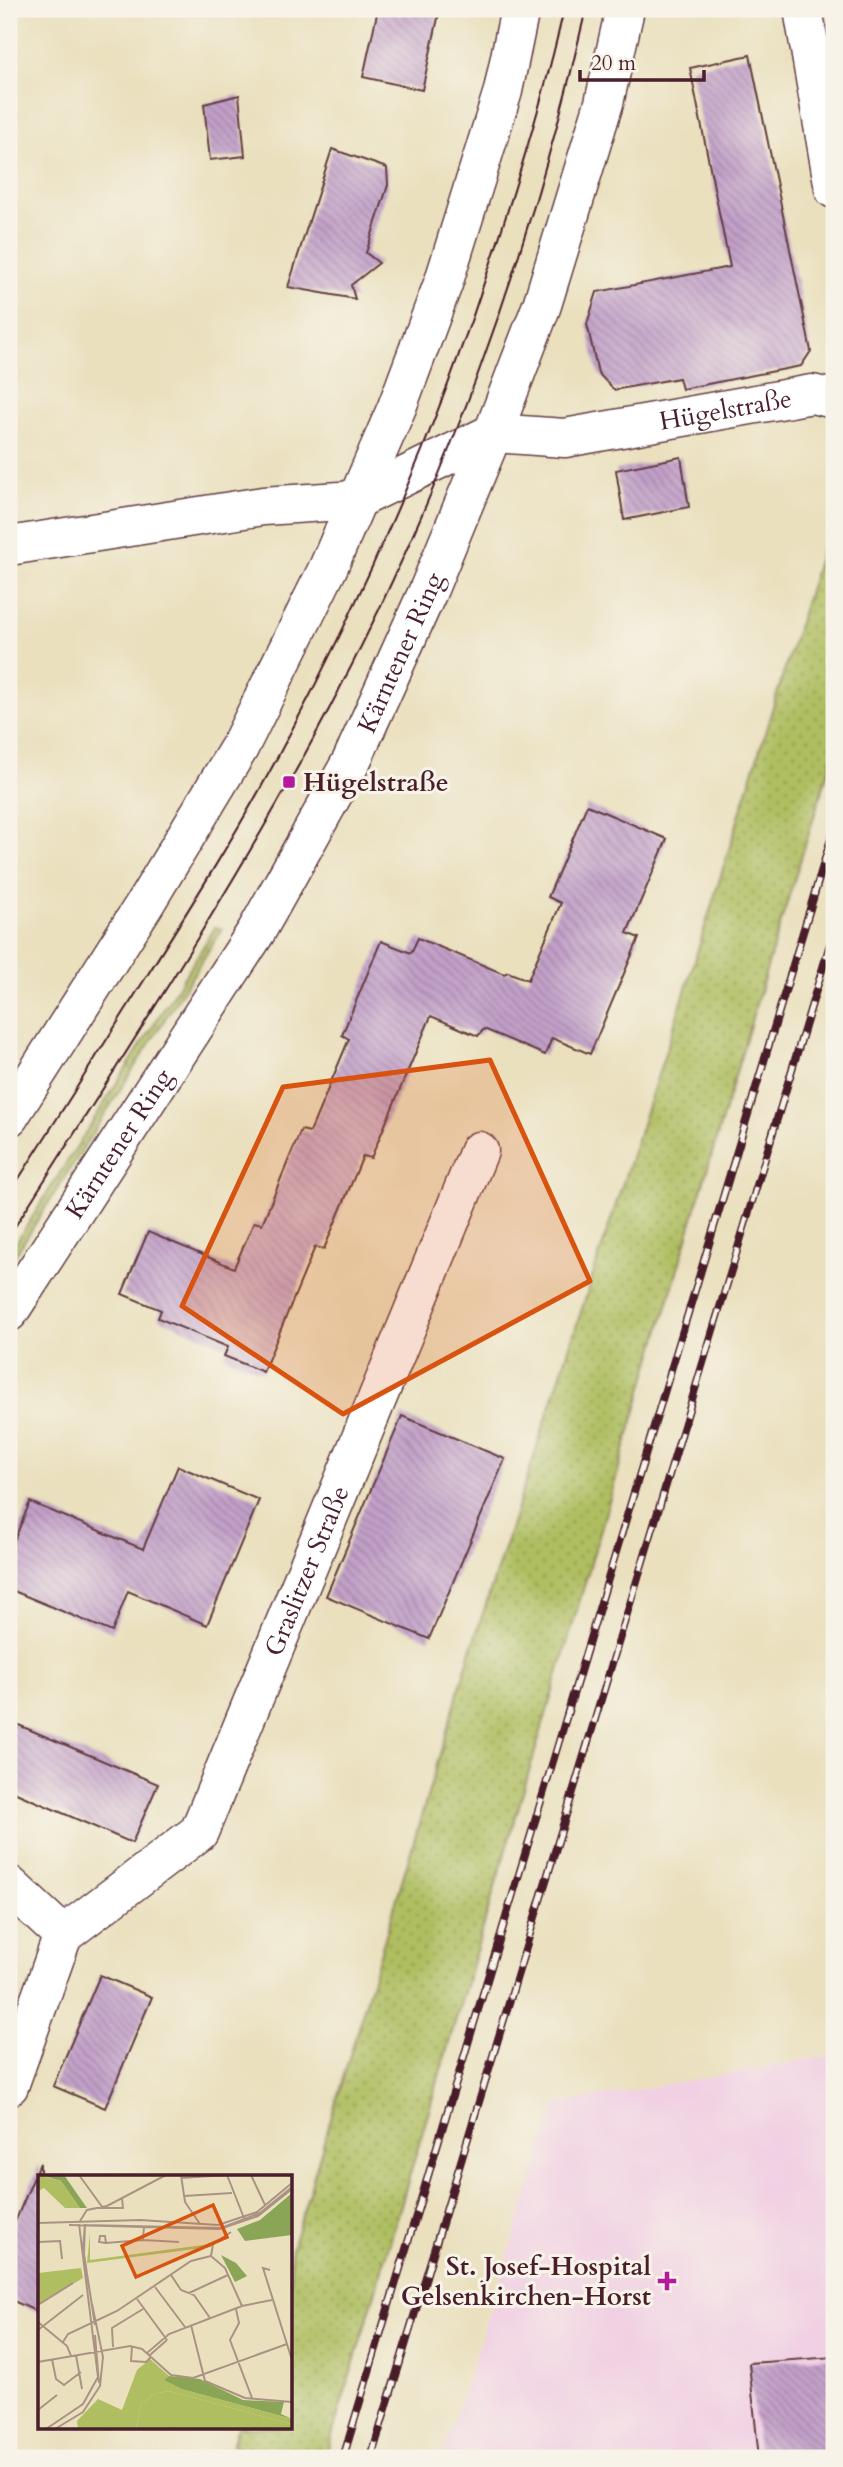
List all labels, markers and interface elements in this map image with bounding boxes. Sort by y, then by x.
scale bar [580,38,705,82]
text: 20 m [591,49,636,78]
street label: Hügelstraße [657,381,795,439]
street label: Kärntener Ring [349,567,452,739]
place label: Hügelstraße [303,765,449,800]
marker: Hügelstraße [281,774,297,790]
street label: Kärntener Ring [57,1061,181,1226]
street label: Graslitzer Straße [256,1480,358,1662]
inset map [38,2175,292,2428]
place label: St. Josef-Hospital Gelsenkirchen-Horst [401,2249,651,2314]
marker: St. Josef-Hospital Gelsenkirchen-Horst [657,2271,677,2291]

